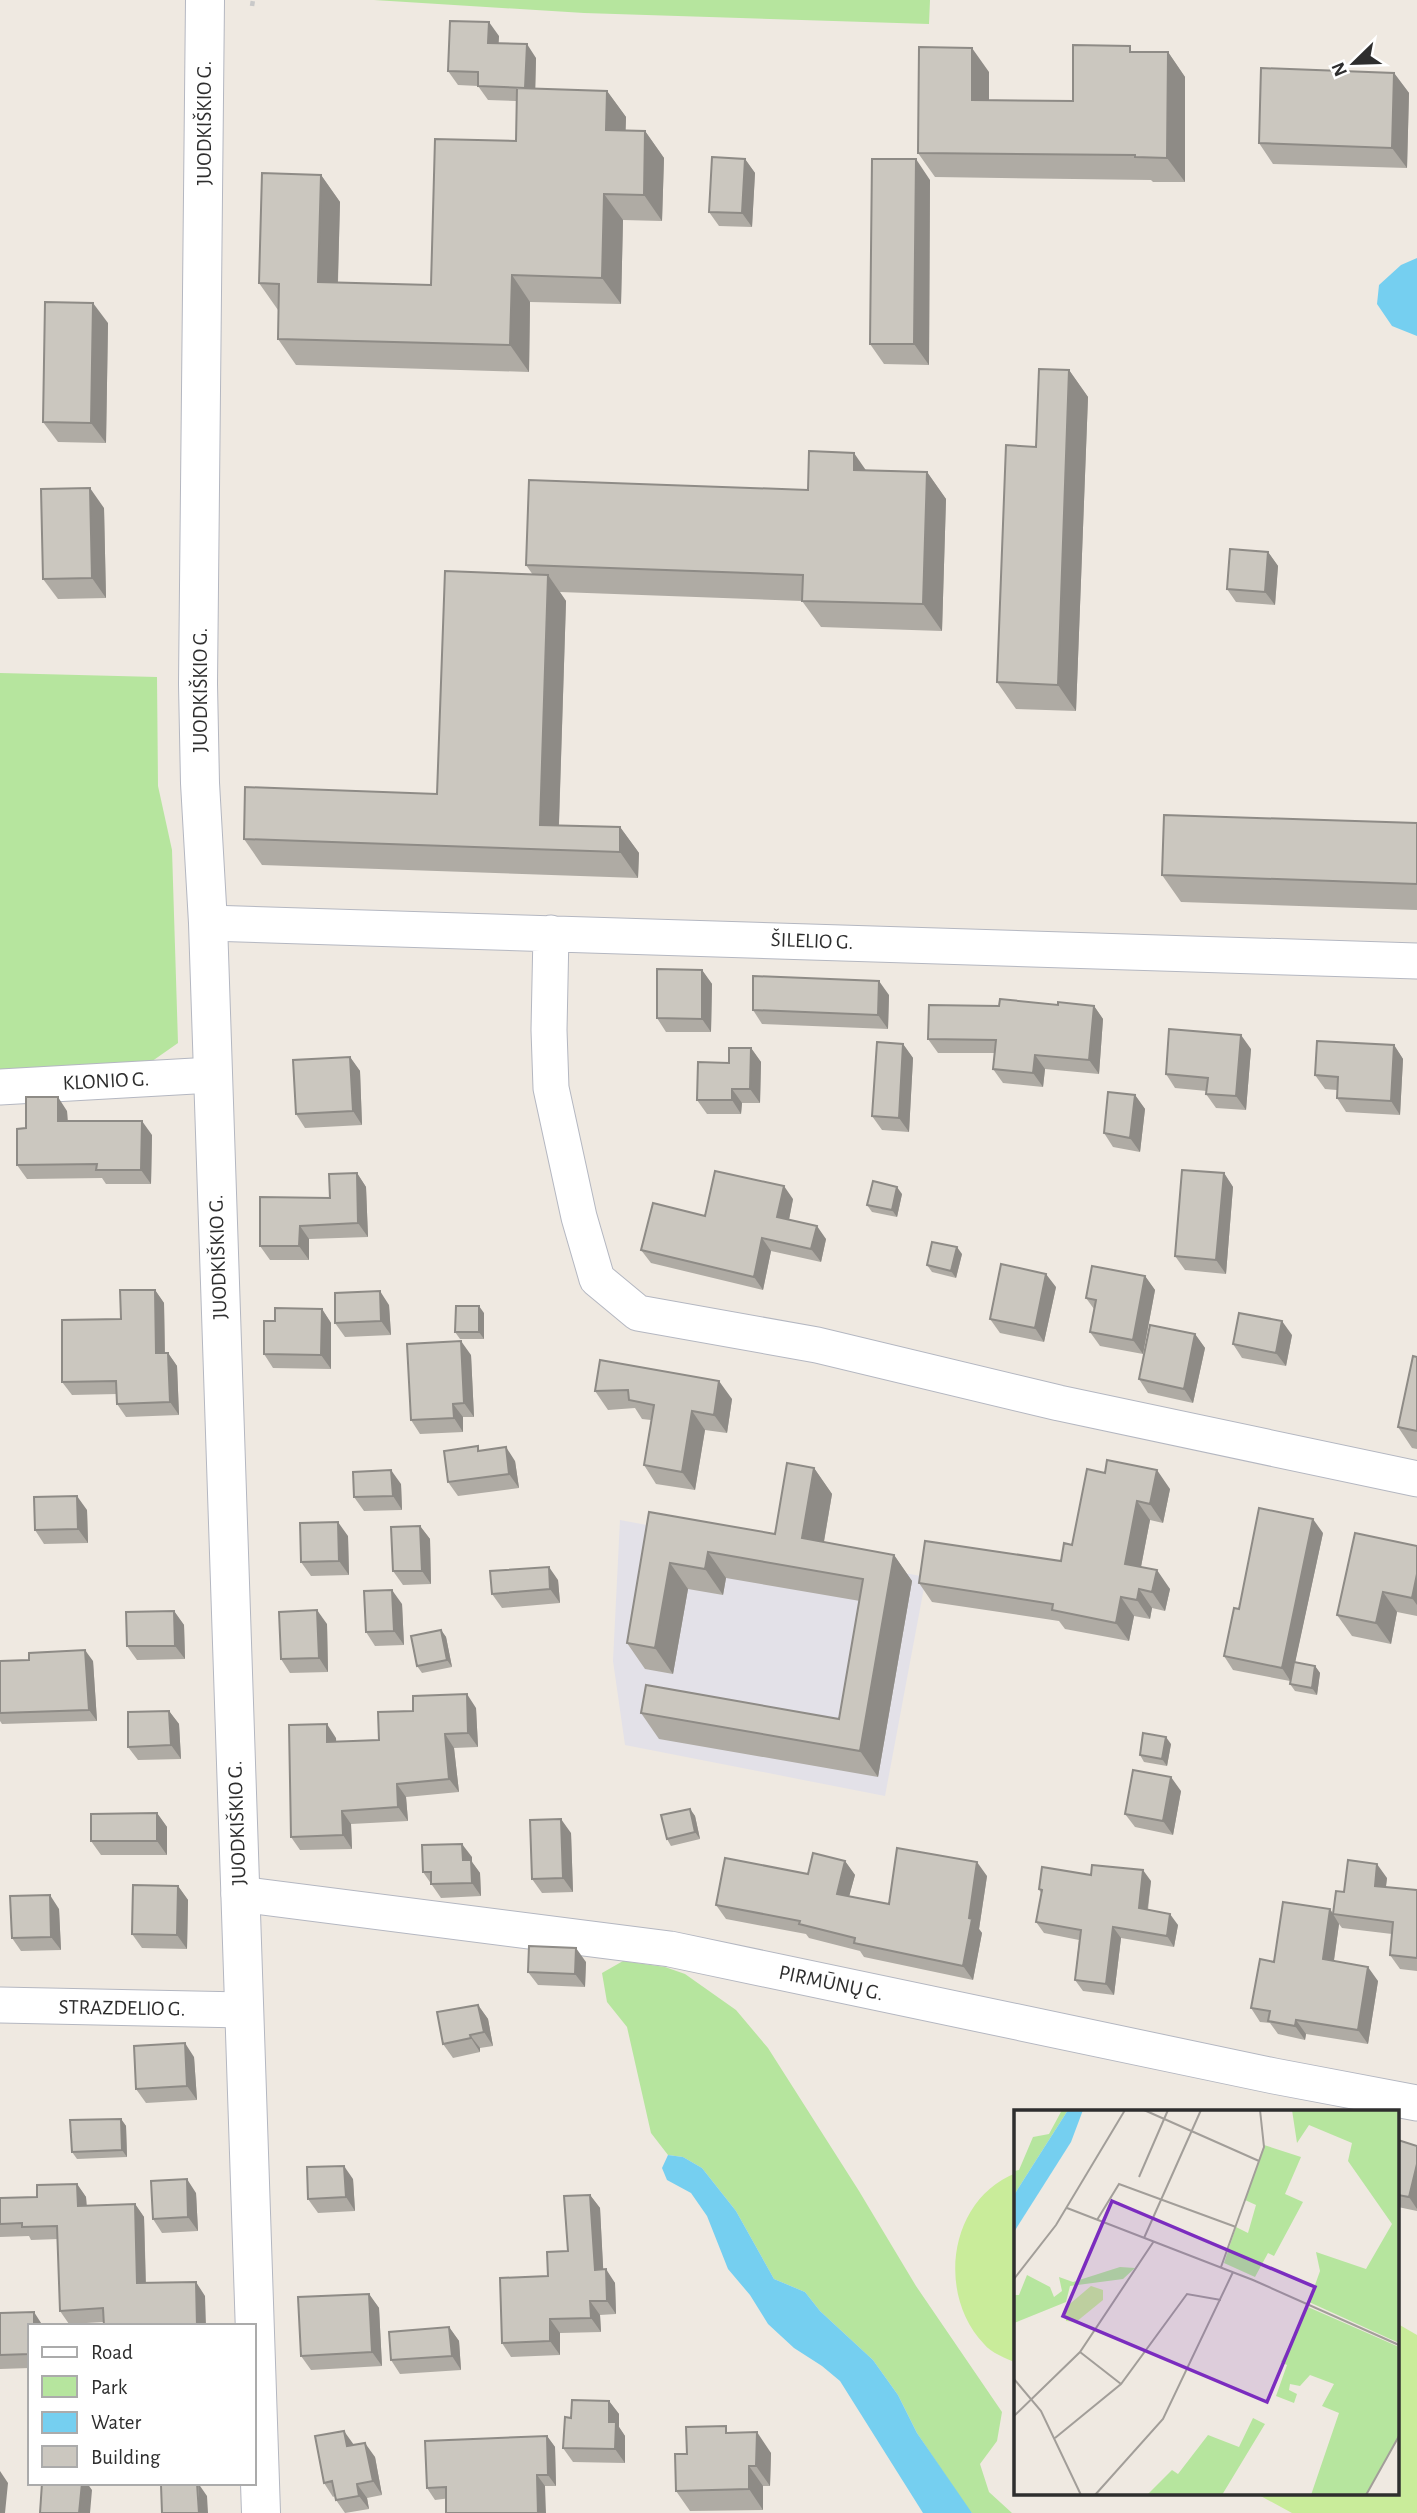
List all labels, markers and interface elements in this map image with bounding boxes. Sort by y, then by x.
north arrow [1319,28,1389,98]
text: N [1328,59,1351,79]
street label: JUODKIŠKIO G. [192,61,215,185]
street label: JUODKIŠKIO G. [188,628,211,752]
street label: ŠILELIO G. [770,927,854,953]
street label: KLONIO G. [62,1068,150,1094]
street label: JUODKIŠKIO G. [203,1194,231,1320]
street label: JUODKIŠKIO G. [222,1760,250,1886]
street label: PIRMŪNŲ G. [777,1961,885,2004]
street label: STRAZDELIO G. [58,1996,186,2020]
inset map [1014,2110,1400,2496]
legend [28,2324,256,2485]
text: Road [91,2342,133,2363]
text: Park [91,2377,128,2398]
text: Water [91,2412,141,2433]
text: Building [91,2447,161,2468]

